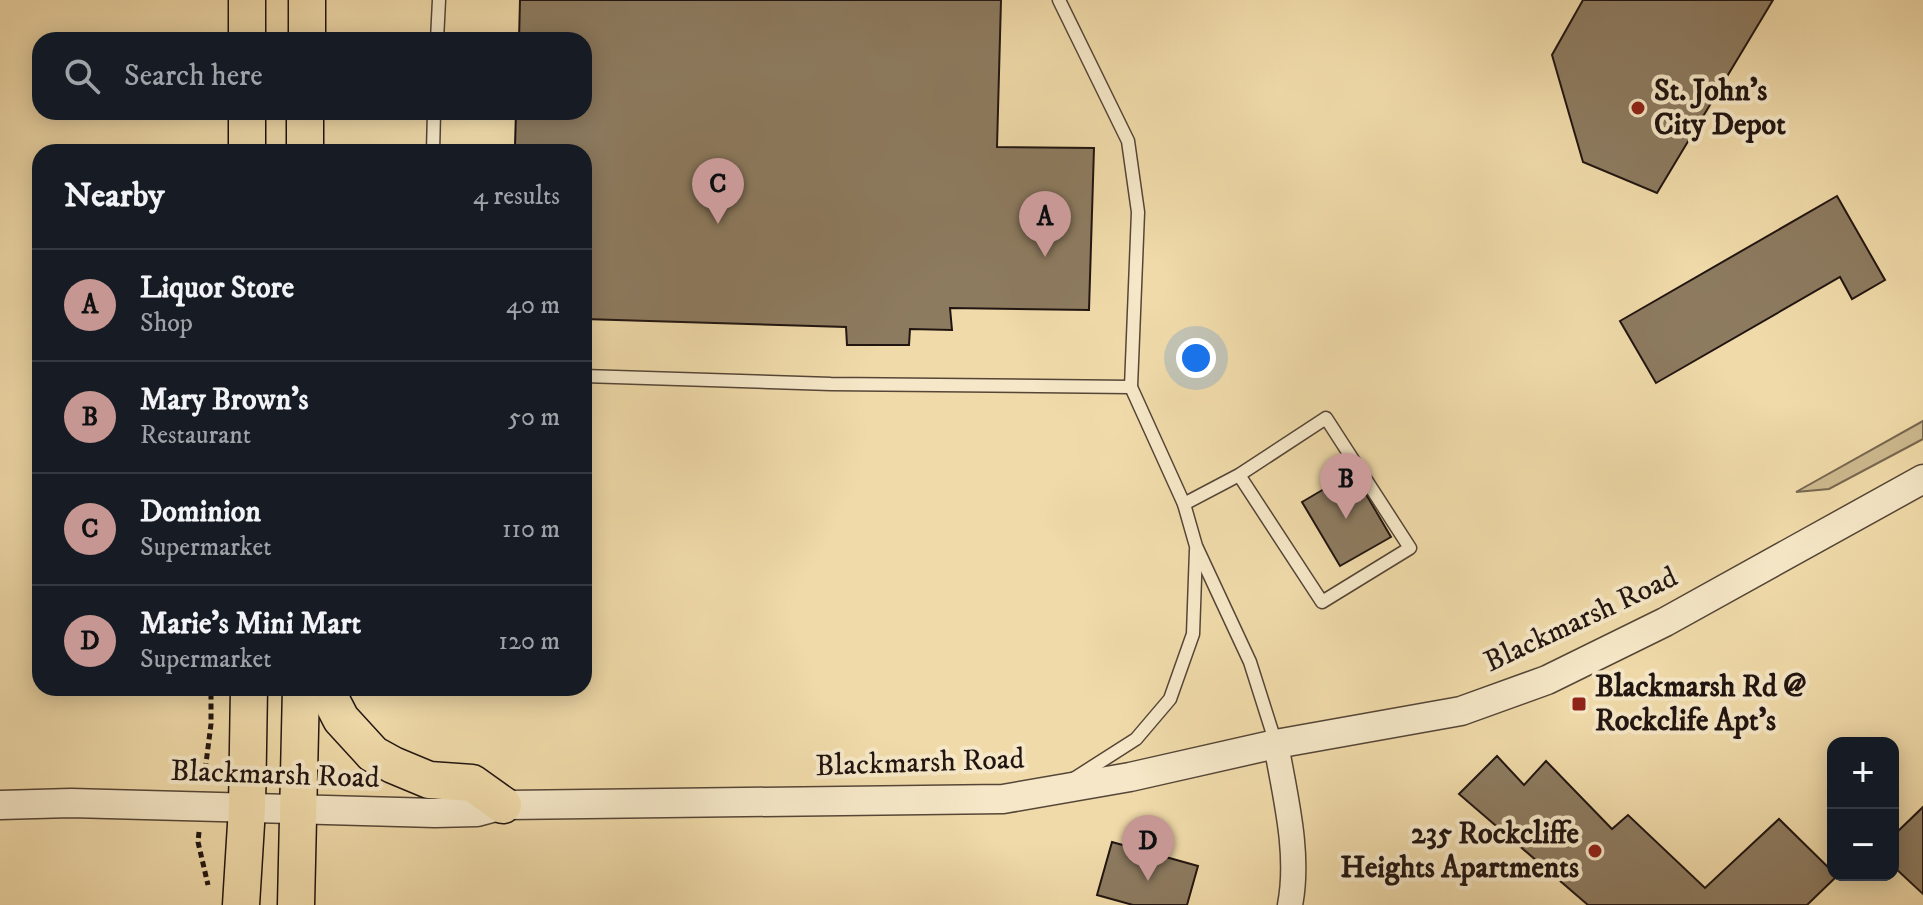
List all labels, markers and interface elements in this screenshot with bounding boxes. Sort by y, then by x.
search box [32,32,592,120]
icon: search [60,54,104,98]
text: Search here [124,58,263,95]
place label: St. John's City Depot [1654,73,1786,144]
marker: St. John's City Depot [1629,99,1647,117]
pin: C [692,158,744,224]
text: Nearby [64,175,165,217]
text: 4 results [473,180,560,213]
pin: A [1019,191,1071,257]
text: Liquor Store [140,270,294,307]
text: A [82,289,98,322]
text: 40 m [506,289,560,322]
text: Shop [140,307,193,340]
your location [1176,338,1216,378]
text: Mary Brown's [140,382,308,419]
text: B [82,401,98,434]
text: 50 m [508,401,560,434]
text: Restaurant [140,419,251,452]
pin: B [1320,453,1372,519]
text: Dominion [140,494,261,531]
text: C [81,513,99,546]
text: 110 m [502,513,560,546]
text: Supermarket [140,531,272,564]
street label: Blackmarsh Road [1478,559,1684,681]
text: Marie's Mini Mart [140,606,361,643]
text: D [80,625,100,658]
text: 120 m [499,625,560,658]
text: Supermarket [140,643,272,676]
place label: Blackmarsh Rd @ Rockclife Apt's [1595,669,1806,740]
marker: Blackmarsh Rd @ Rockclife Apt's [1570,695,1588,713]
map controls [1827,737,1899,881]
button: + [1827,737,1899,809]
street label: Blackmarsh Road [815,741,1025,785]
street label: Blackmarsh Road [170,753,380,797]
button: − [1827,809,1899,881]
pin: D [1122,815,1174,881]
place label: 235 Rockcliffe Heights Apartments [1340,816,1580,887]
marker: 235 Rockcliffe Heights Apartments [1586,842,1604,860]

